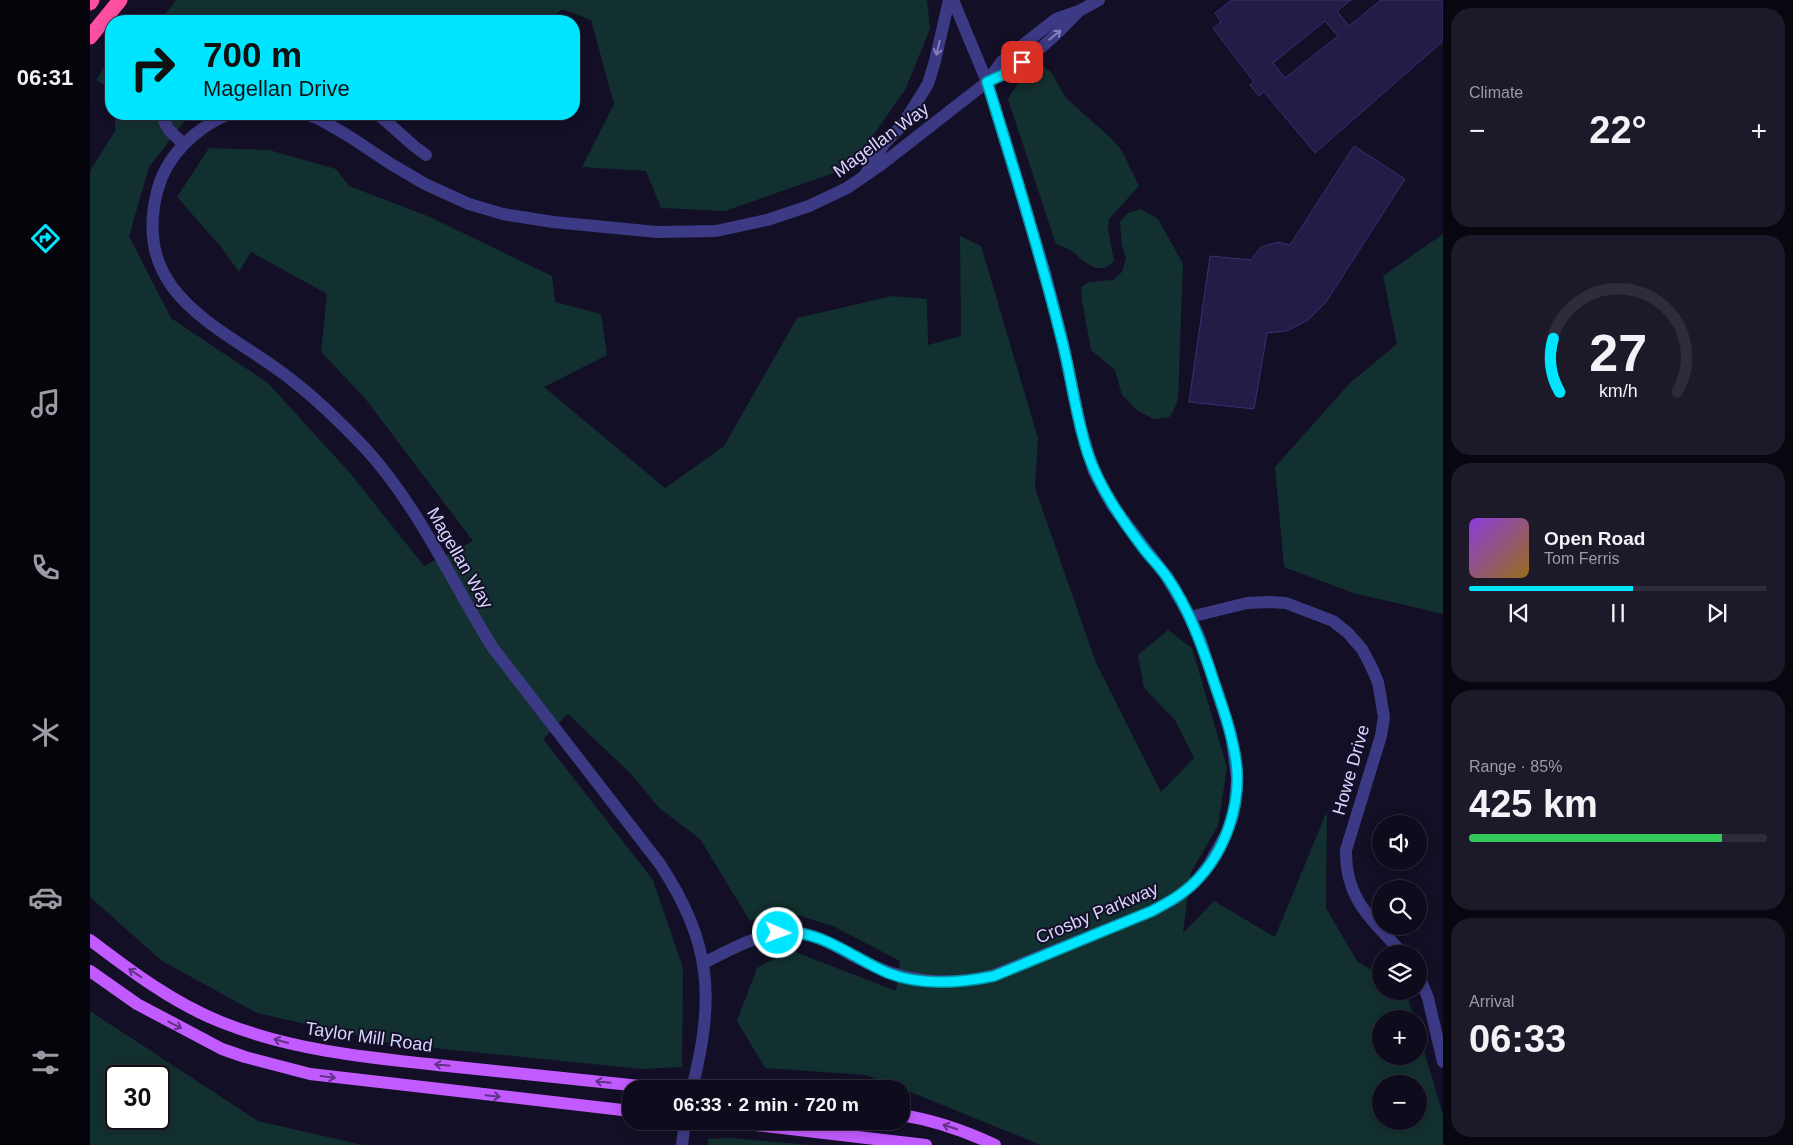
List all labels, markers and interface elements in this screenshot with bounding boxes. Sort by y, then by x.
one-way arrow [1048,29,1061,40]
icon: right [120,35,185,100]
text: 700 m [203,35,302,74]
one-way arrow [933,39,942,55]
pin [1001,41,1043,83]
icon: arrive [1008,48,1036,76]
text: 06:31 [17,65,73,90]
text: Magellan Drive [203,76,350,101]
text: Climate [1469,84,1523,101]
street label: Magellan Way [829,99,933,181]
text: 22° [1589,109,1647,151]
text: − [1469,115,1485,146]
text: + [1751,115,1767,146]
icon: directions [28,221,63,256]
text: 27 [1589,324,1647,382]
text: km/h [1599,381,1637,401]
icon: music [28,386,63,421]
street label: Magellan Way [423,504,497,612]
text: Open Road [1544,528,1645,549]
icon: phone [28,550,63,585]
text: Tom Ferris [1544,550,1620,567]
icon: previous [1505,599,1533,627]
icon: pause [1604,599,1632,627]
icon: next [1703,599,1731,627]
icon: climate [28,715,63,750]
street label: Howe Drive [1329,723,1373,817]
text: Range · 85% [1469,758,1562,775]
text: 425 km [1469,783,1598,825]
map controls [1372,815,1427,1130]
button: sound [1372,815,1427,870]
street label: Crosby Parkway [1033,878,1161,948]
icon: car [28,880,63,915]
button: search [1372,880,1427,935]
position arrow [751,906,803,958]
button: layers [1372,945,1427,1000]
one-way arrow [128,968,142,978]
text: Arrival [1469,993,1514,1010]
button: + [1372,1010,1427,1065]
street label: Taylor Mill Road [304,1018,434,1056]
text: 06:33 [1469,1018,1566,1060]
one-way arrow [167,1021,182,1030]
one-way arrow [273,1036,289,1046]
icon: filters [28,1045,63,1080]
one-way arrow [434,1060,450,1070]
speed limit sign: 30 [105,1065,170,1130]
one-way arrow [320,1072,336,1082]
button: − [1372,1075,1427,1130]
one-way arrow [596,1077,612,1087]
one-way arrow [485,1091,501,1101]
text: 06:33 · 2 min · 720 m [673,1094,859,1115]
one-way arrow [942,1121,958,1131]

